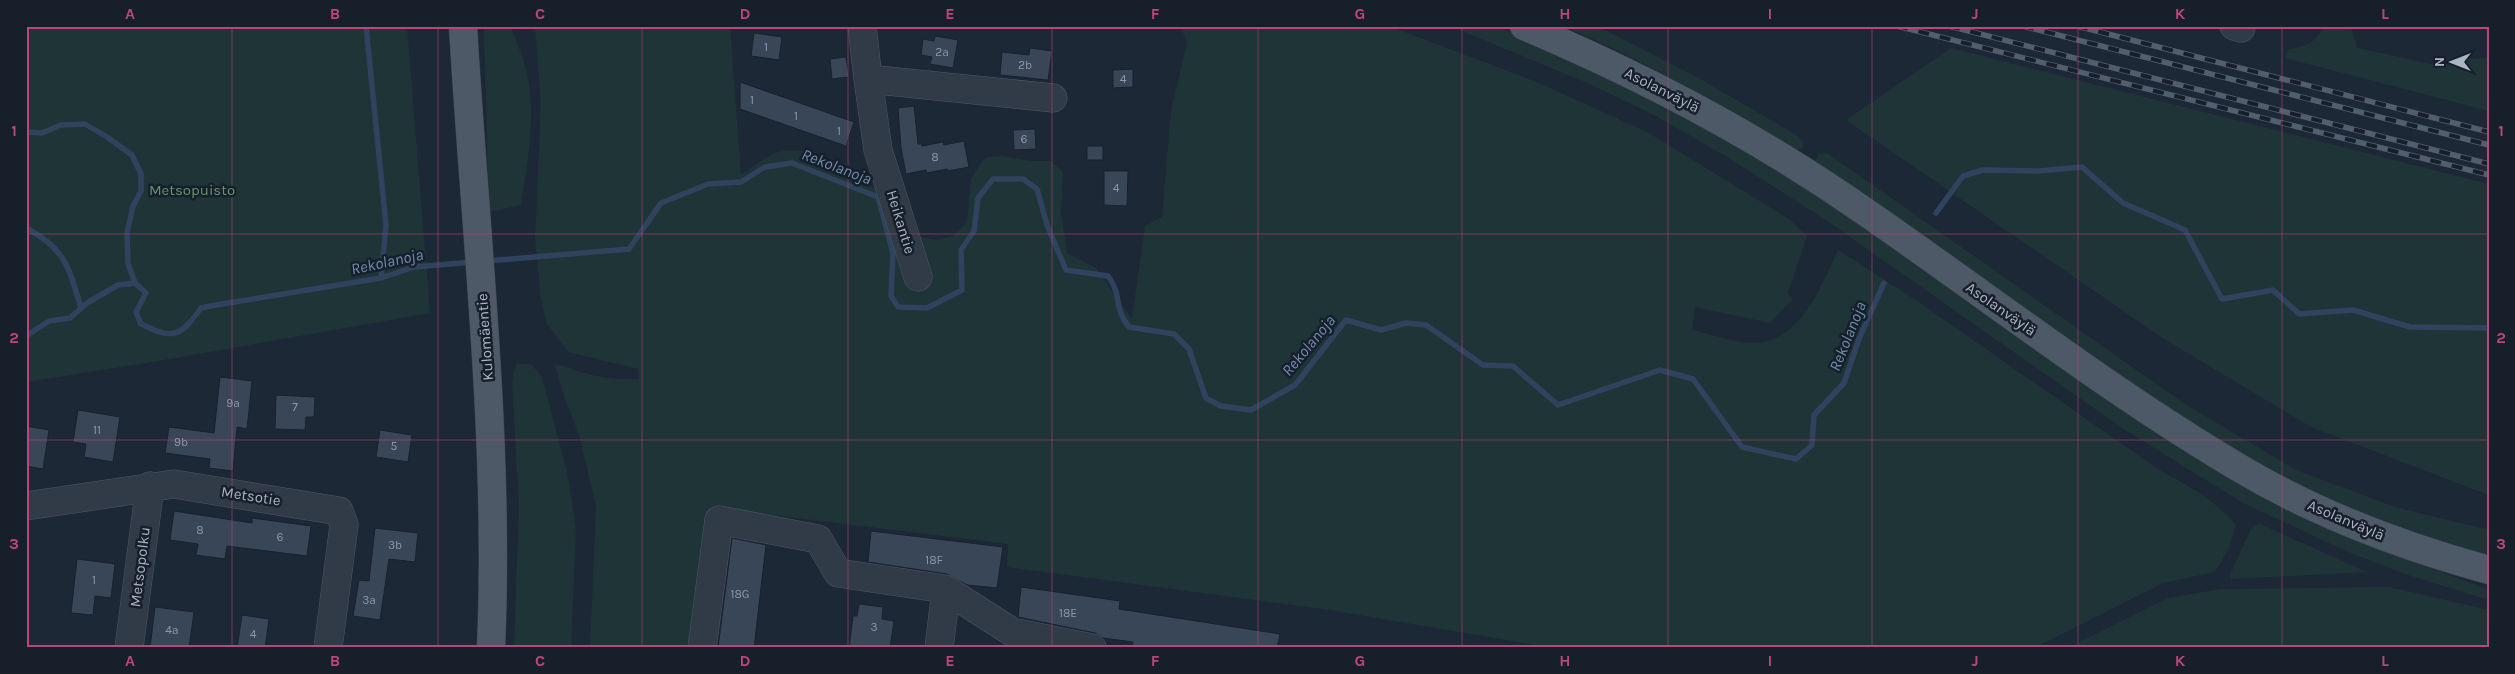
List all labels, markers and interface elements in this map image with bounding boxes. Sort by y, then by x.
text: A [125,4,135,23]
text: B [330,4,340,23]
text: C [535,4,545,23]
text: D [740,4,751,23]
text: E [945,4,955,23]
text: F [1151,4,1160,23]
text: G [1355,4,1365,23]
text: H [1559,4,1571,23]
text: I [1768,4,1772,23]
text: J [1971,4,1979,23]
text: K [2175,4,2186,23]
text: L [2381,4,2389,23]
north arrow [2428,38,2478,88]
house number: 1 [764,40,768,54]
house number: 2a [935,45,949,59]
text: N [2431,57,2448,67]
house number: 2b [1018,58,1032,72]
street label: Asolanväylä [1622,63,1702,117]
house number: 4 [1120,72,1127,86]
house number: 1 [750,93,754,107]
house number: 1 [794,109,798,123]
text: 1 [11,121,17,140]
text: 1 [2498,121,2504,140]
house number: 1 [837,124,841,138]
house number: 6 [1021,132,1028,146]
water label: Rekolanoja [799,144,875,189]
house number: 8 [931,150,939,164]
park label: Metsopuisto [149,181,235,199]
house number: 4 [1113,181,1120,195]
street label: Heikantie [883,188,919,256]
water label: Rekolanoja [349,245,425,278]
street label: Asolanväylä [1962,278,2040,340]
street label: Kulomäentie [473,293,497,381]
water label: Rekolanoja [1825,299,1870,374]
water label: Rekolanoja [1277,311,1339,380]
text: 2 [9,328,19,347]
text: 2 [2496,328,2506,347]
house number: 9a [226,396,240,410]
house number: 7 [292,400,298,414]
house number: 11 [93,423,101,437]
house number: 9b [174,435,188,449]
house number: 5 [391,439,398,453]
street label: Metsotie [220,482,282,510]
street label: Asolanväylä [2305,496,2387,544]
house number: 8 [196,523,204,537]
street label: Metsopolku [126,526,154,608]
house number: 6 [277,530,284,544]
text: 3 [9,534,19,553]
text: 3 [2496,534,2506,553]
house number: 3b [388,538,402,552]
house number: 18F [925,553,943,567]
house number: 1 [92,573,96,587]
house number: 18G [730,587,750,601]
house number: 3a [362,593,376,607]
house number: 18E [1059,606,1077,620]
house number: 3 [870,620,878,634]
house number: 4a [165,623,179,637]
house number: 4 [250,627,257,641]
text: A [125,651,135,670]
text: B [330,651,340,670]
text: C [535,651,545,670]
text: D [740,651,751,670]
text: E [945,651,955,670]
text: F [1151,651,1160,670]
text: G [1355,651,1365,670]
text: H [1559,651,1571,670]
text: I [1768,651,1772,670]
text: J [1971,651,1979,670]
text: K [2175,651,2186,670]
text: L [2381,651,2389,670]

